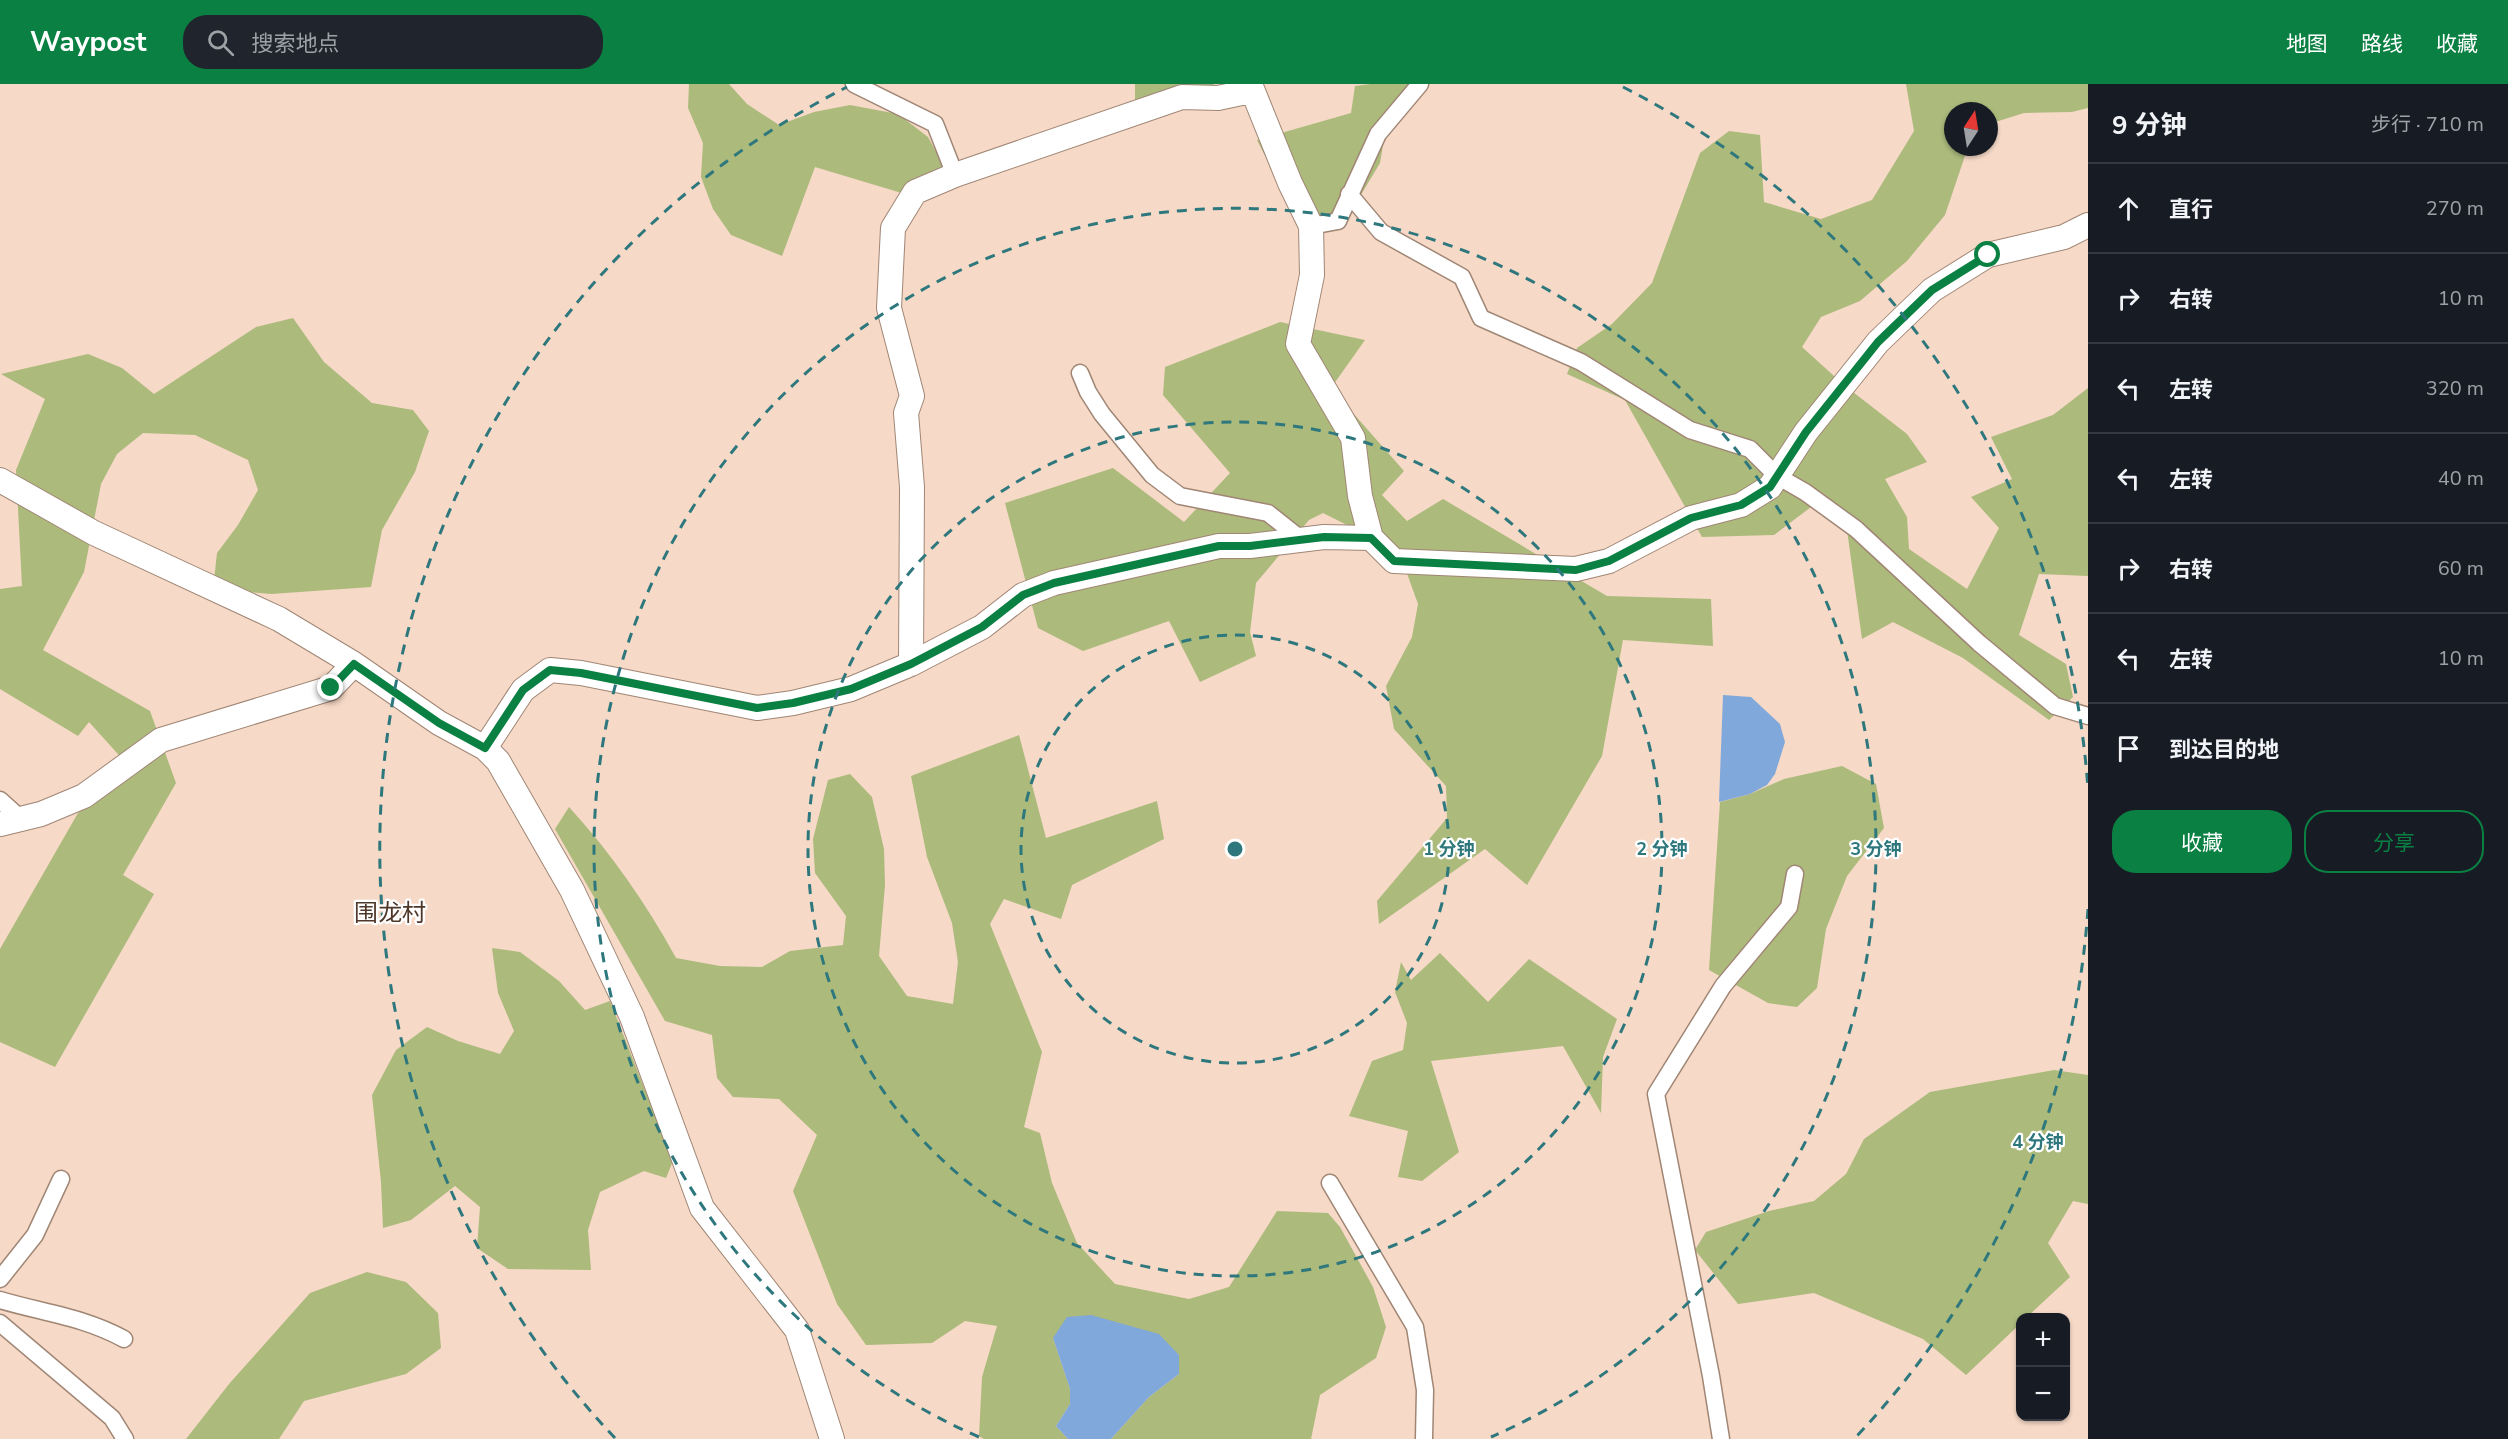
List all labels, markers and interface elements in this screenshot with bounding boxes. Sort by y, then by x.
search box [183,15,603,69]
text: Waypost [30,23,147,61]
icon: search [204,26,237,59]
text: 搜索地点 [252,29,340,59]
text: 地图 [2286,30,2328,58]
text: 路线 [2361,30,2403,58]
text: 收藏 [2436,30,2478,58]
north arrow [1944,102,1998,156]
text: 9 分钟 [2112,108,2187,143]
text: 步行 · 710 m [2371,111,2484,138]
icon: ahead [2112,192,2145,225]
text: 直行 [2169,195,2213,225]
text: 270 m [2426,195,2484,222]
route start [1974,241,2000,267]
icon: right [2112,282,2145,315]
text: 右转 [2169,285,2213,315]
text: 10 m [2438,285,2484,312]
icon: left [2112,372,2145,405]
text: 左转 [2169,375,2213,405]
text: 320 m [2426,375,2484,402]
icon: left [2112,462,2145,495]
text: 左转 [2169,465,2213,495]
text: 40 m [2438,465,2484,492]
icon: right [2112,552,2145,585]
text: 右转 [2169,555,2213,585]
text: 60 m [2438,555,2484,582]
icon: left [2112,642,2145,675]
text: 左转 [2169,645,2213,675]
text: 10 m [2438,645,2484,672]
route end [317,674,343,700]
icon: arrive [2112,732,2145,765]
text: 到达目的地 [2169,735,2279,765]
button: 收藏 [2112,810,2292,873]
button: 分享 [2304,810,2484,873]
text: 1 分钟 [1423,837,1475,861]
text: 2 分钟 [1636,837,1688,861]
text: 3 分钟 [1850,837,1902,861]
centre of rings [1225,839,1245,859]
district label: 围龙村 [354,897,426,929]
text: 4 分钟 [2012,1130,2064,1154]
map controls [2016,1313,2070,1421]
button: + [2016,1313,2070,1367]
button: − [2016,1367,2070,1421]

